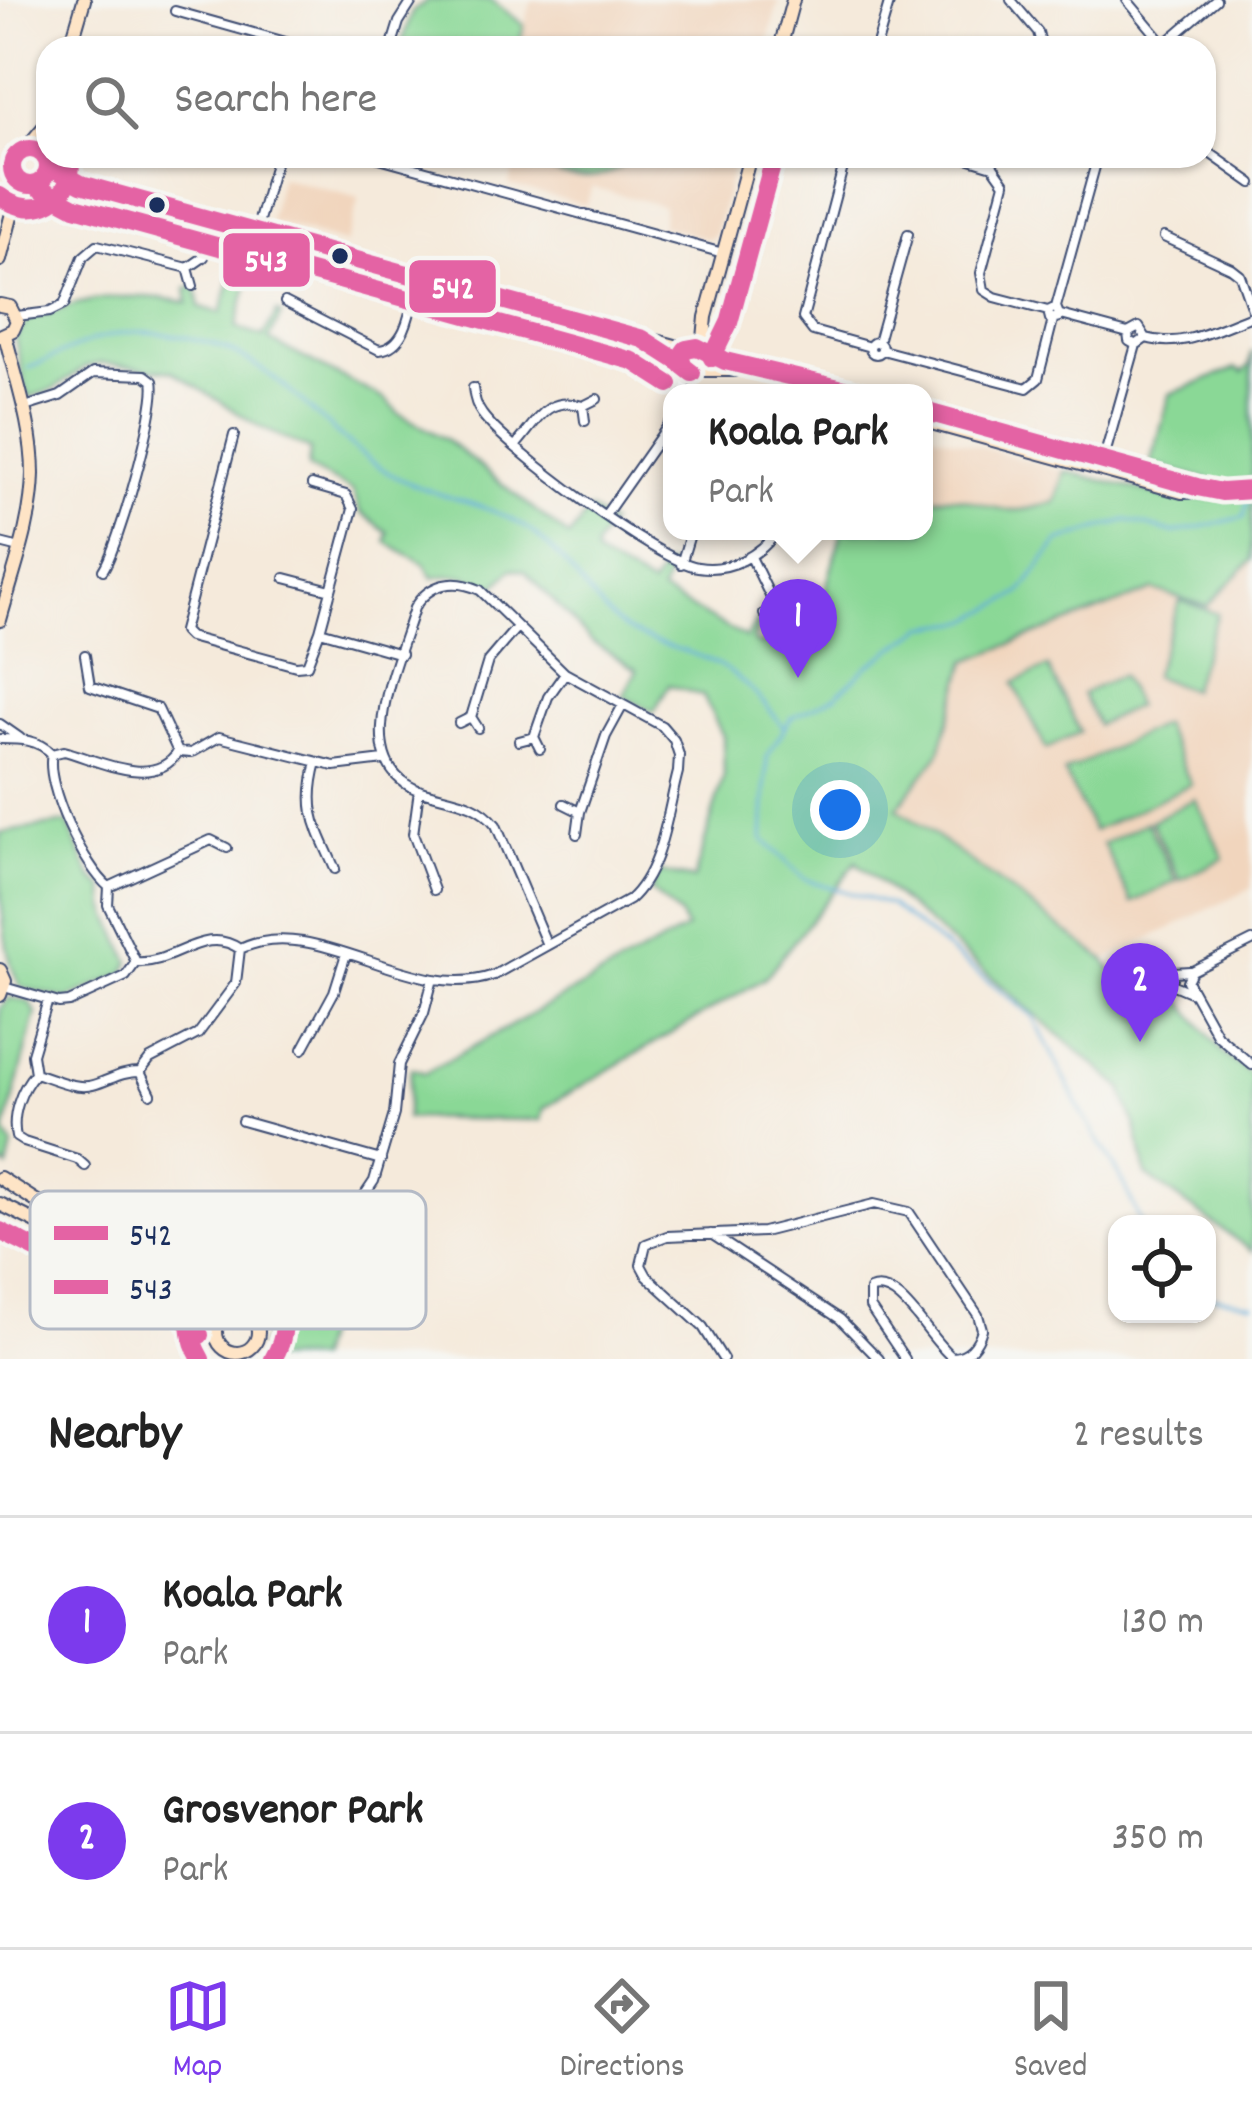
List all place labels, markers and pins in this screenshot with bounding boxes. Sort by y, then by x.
unlabelled marker [146,194,168,216]
unlabelled marker [329,245,351,267]
pin: 1 [759,579,837,678]
pin: 2 [1101,943,1179,1042]

